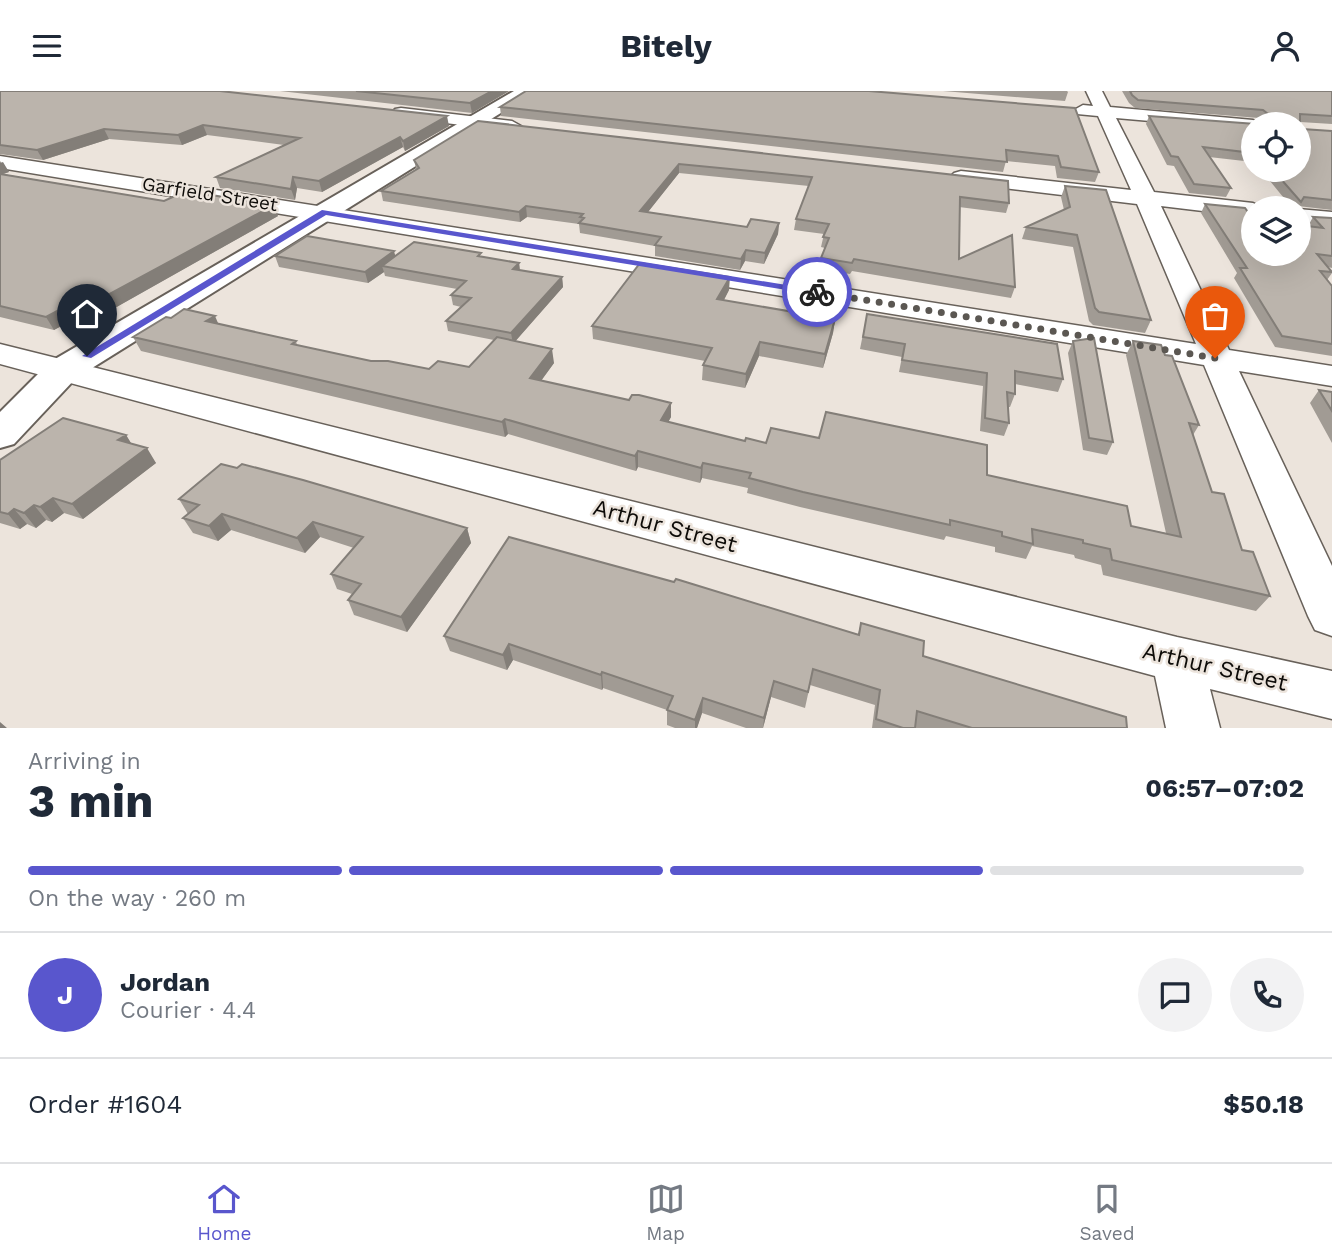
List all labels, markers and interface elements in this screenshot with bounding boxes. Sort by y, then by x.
icon: menu [28,27,66,65]
text: Bitely [620,27,712,65]
icon: person [1266,27,1304,65]
map controls [1241,112,1311,266]
button: locate [1241,112,1311,182]
street label: Garfield Street [140,172,280,216]
button: layers [1241,196,1311,266]
courier [782,257,852,327]
icon: bike [798,273,836,311]
pin [57,284,117,356]
pin [1185,286,1245,358]
icon: home [68,295,106,333]
icon: bag [1196,297,1234,335]
street label: Arthur Street [590,494,740,558]
street label: Arthur Street [1140,637,1290,697]
text: Arriving in [28,748,141,775]
text: 06:57–07:02 [1145,773,1304,803]
text: 3 min [28,774,154,828]
text: On the way · 260 m [28,885,246,912]
button: chat [1138,958,1212,1032]
button: phone [1230,958,1304,1032]
text: Jordan [120,967,210,997]
text: J [57,980,73,1010]
text: Courier · 4.4 [120,997,256,1024]
text: Order #1604 [28,1089,182,1119]
text: $50.18 [1223,1089,1304,1119]
tab: Home [197,1180,252,1245]
tab: Map [646,1180,685,1245]
tab: Saved [1079,1180,1135,1245]

